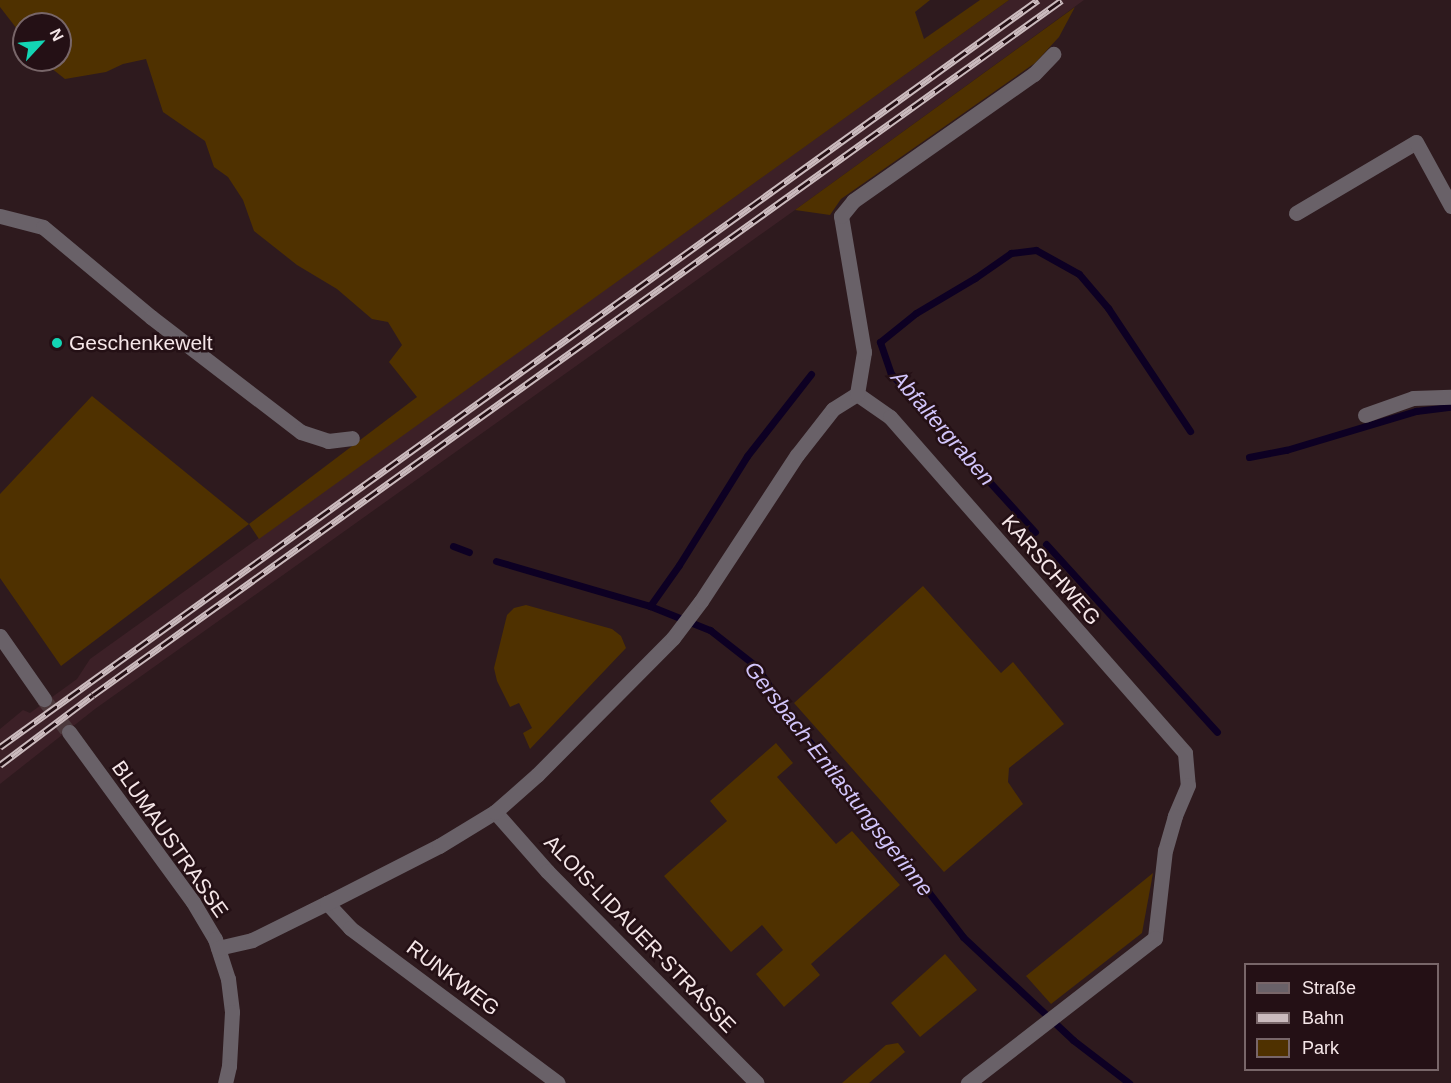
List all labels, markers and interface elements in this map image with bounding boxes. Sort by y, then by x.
north arrow [12,12,72,72]
text: N [47,26,67,44]
place label: Geschenkewelt [69,330,213,356]
marker: Geschenkewelt [50,336,64,350]
water label: Abfaltergraben [886,365,1000,491]
street label: KARSCHWEG [996,510,1106,630]
water label: Gersbach-Entlastungsgerinne [739,656,939,902]
street label: BLUMAUSTRASSE [106,756,234,922]
street label: ALOIS-LIDAUER-STRASSE [539,830,741,1038]
street label: RUNKWEG [402,935,504,1021]
legend [1244,963,1439,1071]
text: Straße [1302,978,1356,998]
text: Bahn [1302,1008,1344,1028]
text: Park [1302,1038,1339,1058]

